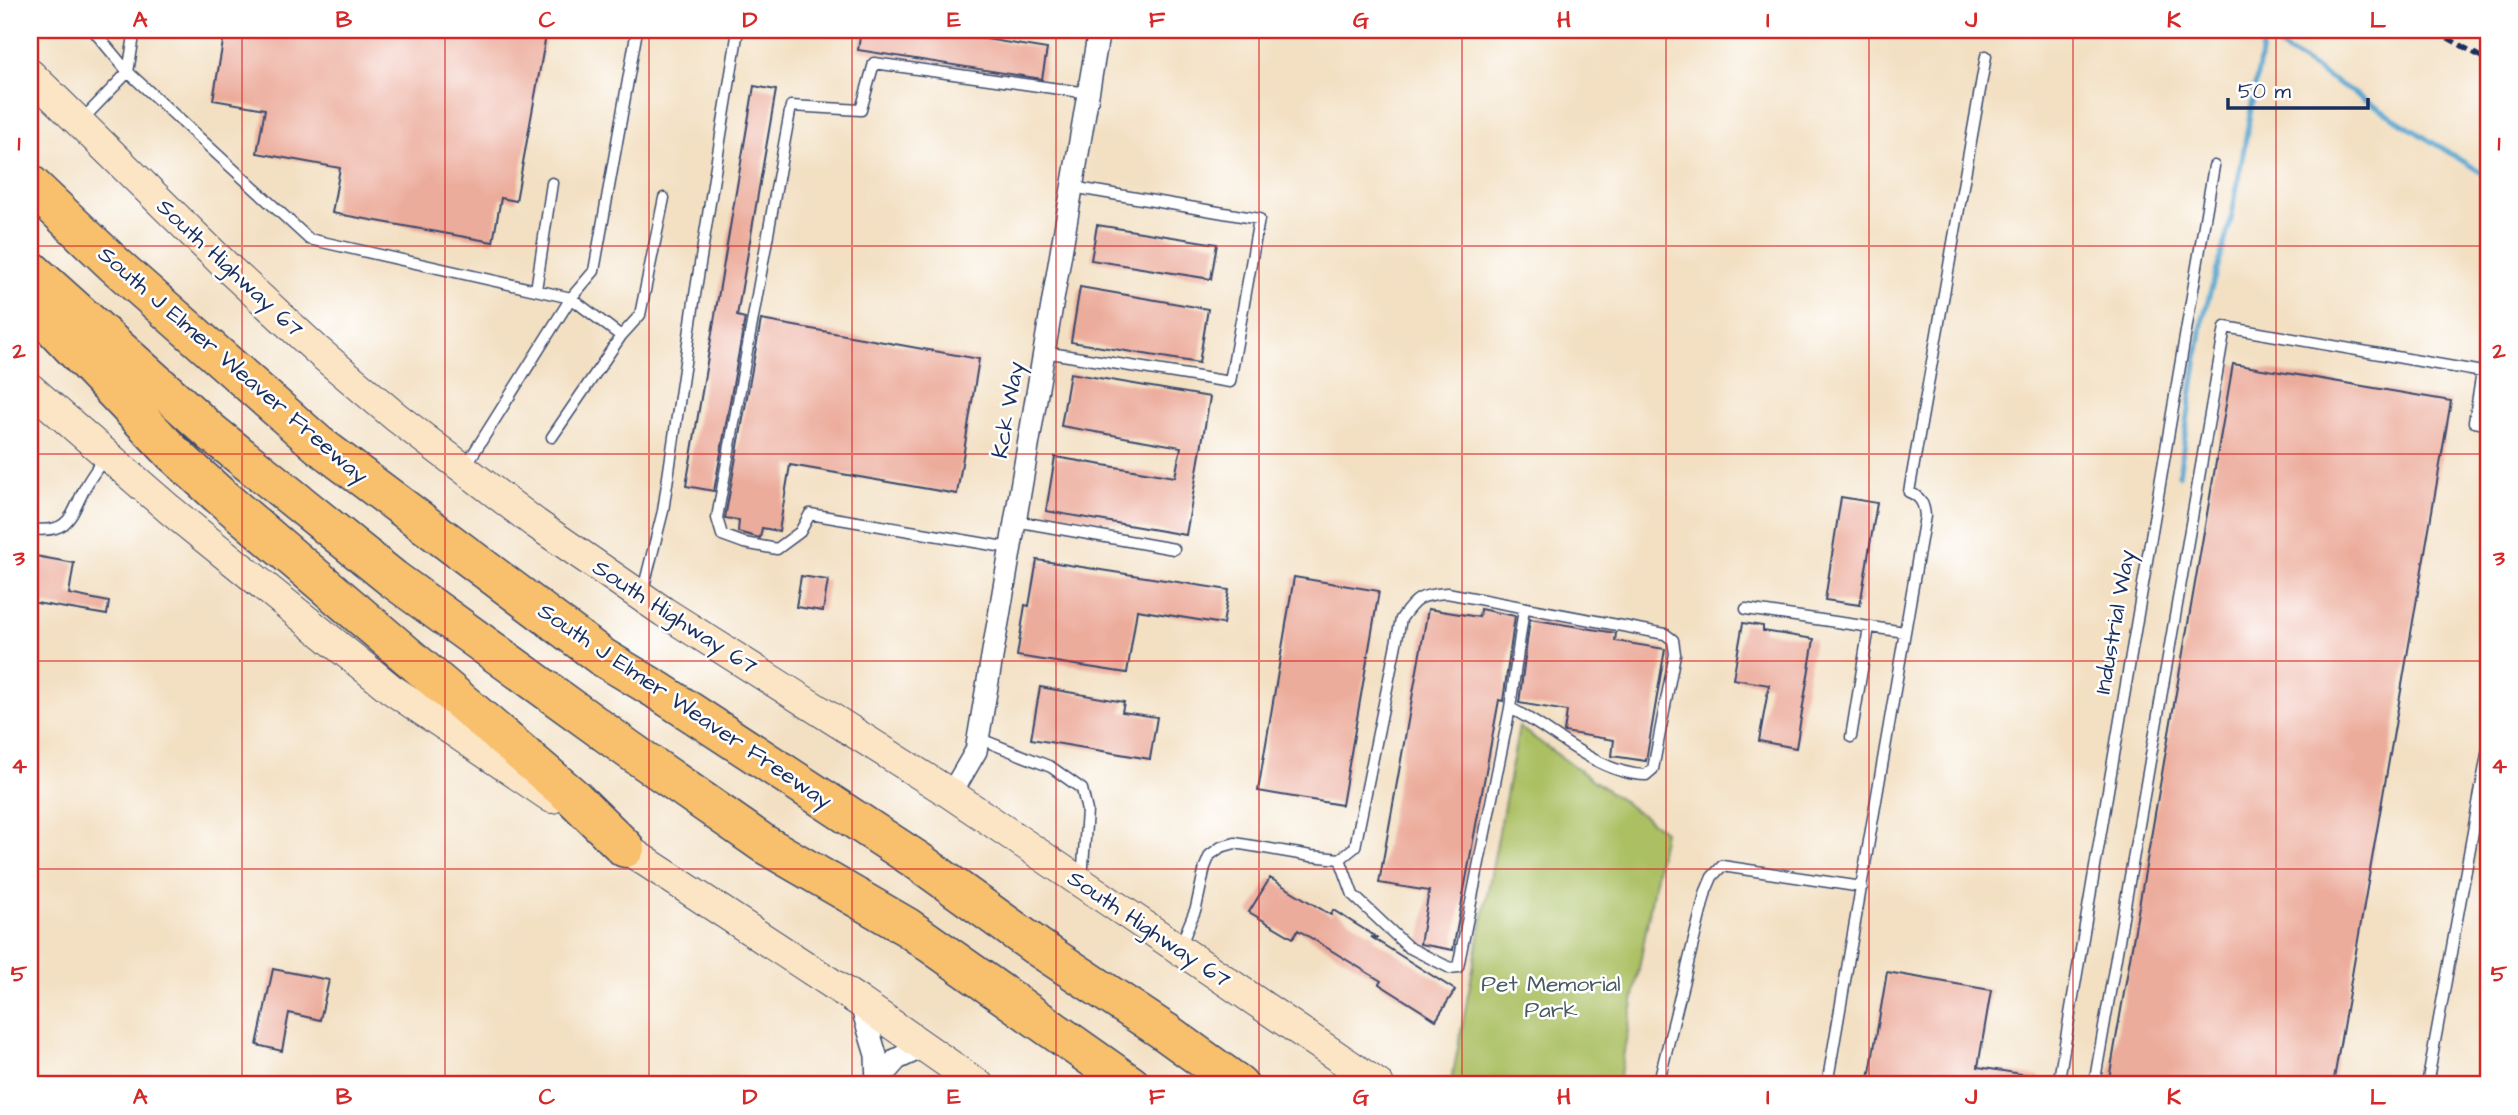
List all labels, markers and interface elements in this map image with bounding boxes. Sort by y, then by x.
text: A [133,4,148,36]
text: B [336,4,353,36]
text: C [539,4,556,36]
text: D [743,4,758,36]
text: E [947,4,961,36]
text: F [1149,4,1166,36]
text: G [1353,4,1369,36]
text: H [1557,4,1571,36]
text: I [1766,4,1770,36]
text: J [1964,4,1978,36]
text: K [2167,4,2182,36]
text: L [2370,4,2386,36]
scale bar [2228,66,2368,110]
text: 50 m [2238,77,2292,106]
text: 1 [18,127,21,159]
text: 1 [2498,127,2501,159]
street label: South Highway 67 [149,191,311,345]
street label: South J Elmer Weaver Freeway [90,239,375,492]
text: 2 [11,335,26,367]
text: 2 [2491,335,2506,367]
street label: Kck Way [984,359,1033,461]
text: 3 [12,542,25,574]
text: 3 [2492,542,2505,574]
street label: Industrial Way [2087,547,2144,697]
street label: South Highway 67 [586,552,764,683]
street label: South J Elmer Weaver Freeway [531,595,839,818]
text: 4 [11,750,27,782]
text: 4 [2491,750,2507,782]
street label: South Highway 67 [1060,862,1237,996]
text: 5 [11,958,28,990]
text: 5 [2491,958,2508,990]
park label: Pet Memorial Park [1481,968,1621,1026]
text: A [133,1081,148,1113]
text: B [336,1081,353,1113]
text: C [539,1081,556,1113]
text: D [743,1081,758,1113]
text: E [947,1081,961,1113]
text: F [1149,1081,1166,1113]
text: G [1353,1081,1369,1113]
text: H [1557,1081,1571,1113]
text: I [1766,1081,1770,1113]
text: J [1964,1081,1978,1113]
text: K [2167,1081,2182,1113]
text: L [2370,1081,2386,1113]

